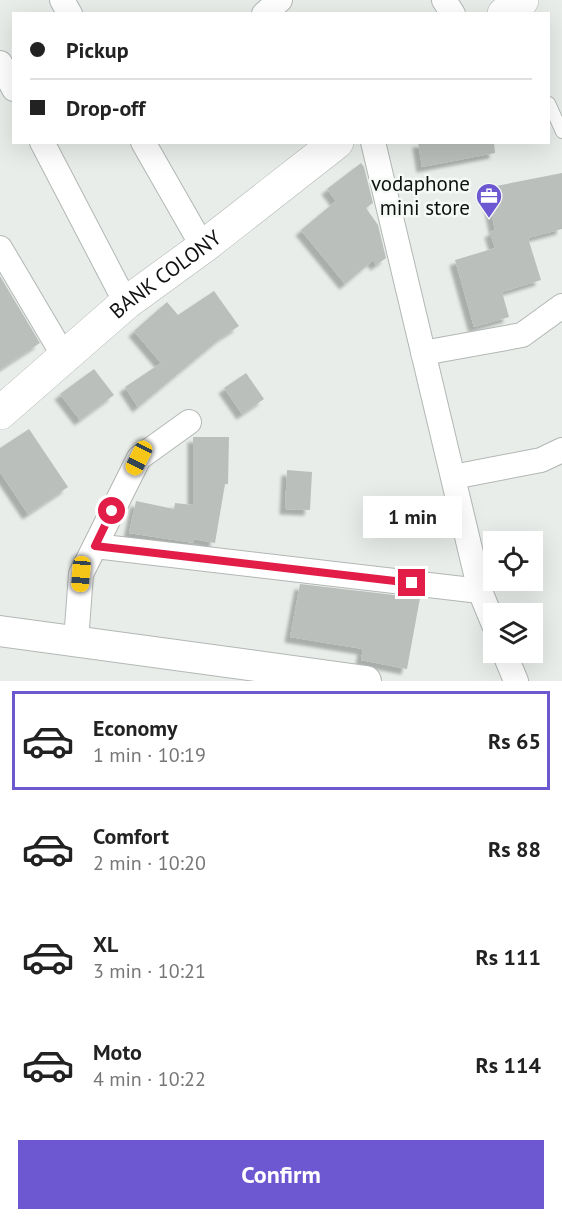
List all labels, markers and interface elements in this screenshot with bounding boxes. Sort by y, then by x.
text: Pickup [66,36,129,64]
text: Drop-off [66,94,145,122]
place label: vodaphone mini store [371,170,470,221]
office icon: vodaphone mini store [474,181,504,219]
street label: BANK COLONY [104,224,227,324]
car [123,438,155,478]
callout: 1 min [362,496,462,538]
route start [98,497,125,524]
text: 1 min [388,504,437,530]
map controls [483,531,543,663]
button: locate [483,531,543,591]
car [70,555,92,593]
route end [398,569,425,596]
button: layers [483,603,543,663]
icon: car [21,714,75,768]
text: Economy [93,714,177,742]
text: Rs 65 [488,727,541,755]
text: 1 min · 10:19 [93,742,206,768]
icon: car [21,822,75,876]
text: Comfort [93,822,169,850]
text: Rs 88 [488,835,541,863]
text: 2 min · 10:20 [93,850,206,876]
icon: car [21,930,75,984]
text: XL [93,930,118,958]
text: Rs 111 [475,943,541,971]
text: 3 min · 10:21 [93,958,206,984]
icon: car [21,1038,75,1092]
text: Moto [93,1038,142,1066]
text: Rs 114 [475,1051,541,1079]
text: 4 min · 10:22 [93,1066,206,1092]
button: Confirm [18,1140,544,1209]

